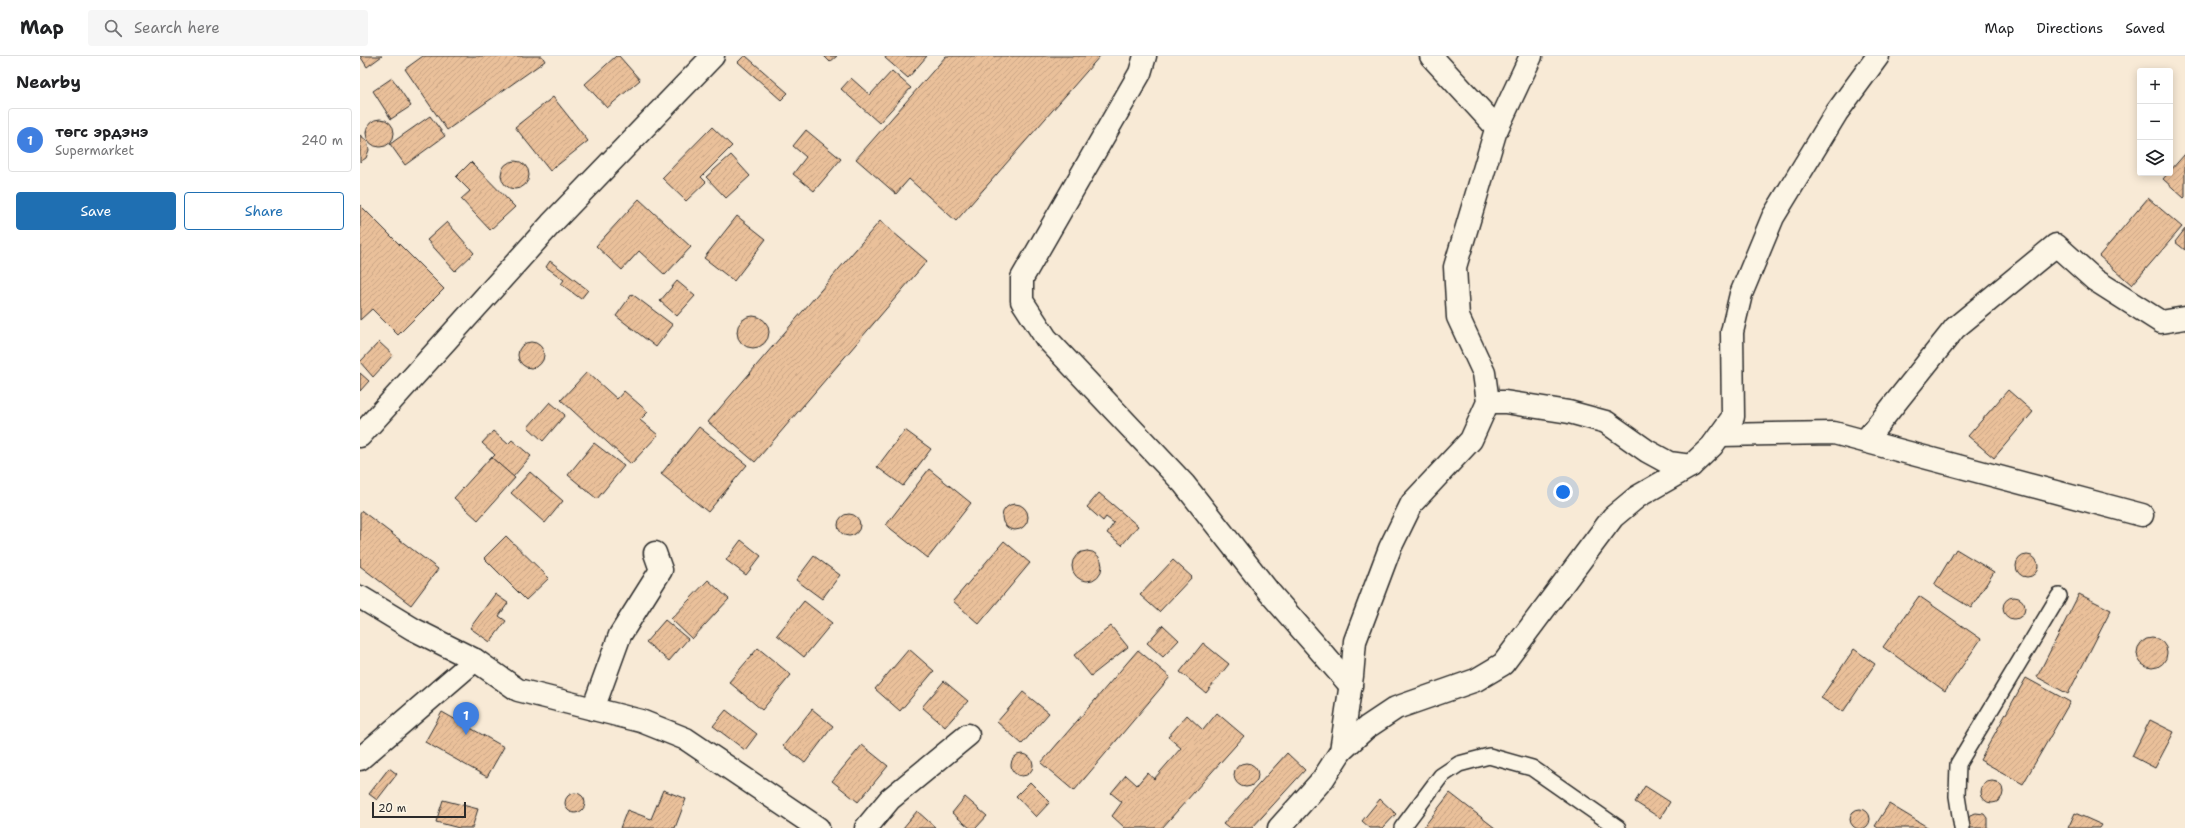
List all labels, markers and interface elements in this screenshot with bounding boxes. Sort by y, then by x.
search box [88,10,368,46]
text: Map [20,15,64,40]
icon: search [102,17,124,39]
text: Search here [134,18,220,38]
text: Map [1985,19,2015,37]
text: Directions [2037,19,2103,37]
text: Saved [2125,19,2165,37]
map controls [2137,68,2173,176]
button: + [2137,68,2173,104]
text: Nearby [16,71,81,93]
button: − [2137,104,2173,140]
text: төгс эрдэнэ [55,122,148,142]
text: 1 [27,132,33,149]
text: 240 m [301,132,343,149]
button: layers [2137,140,2173,176]
text: Supermarket [55,142,134,159]
button: Save [16,192,176,230]
button: Share [184,192,344,230]
your location [1553,482,1573,502]
pin: 1 [453,702,479,735]
scale bar [372,800,466,819]
text: 20 m [378,801,406,816]

